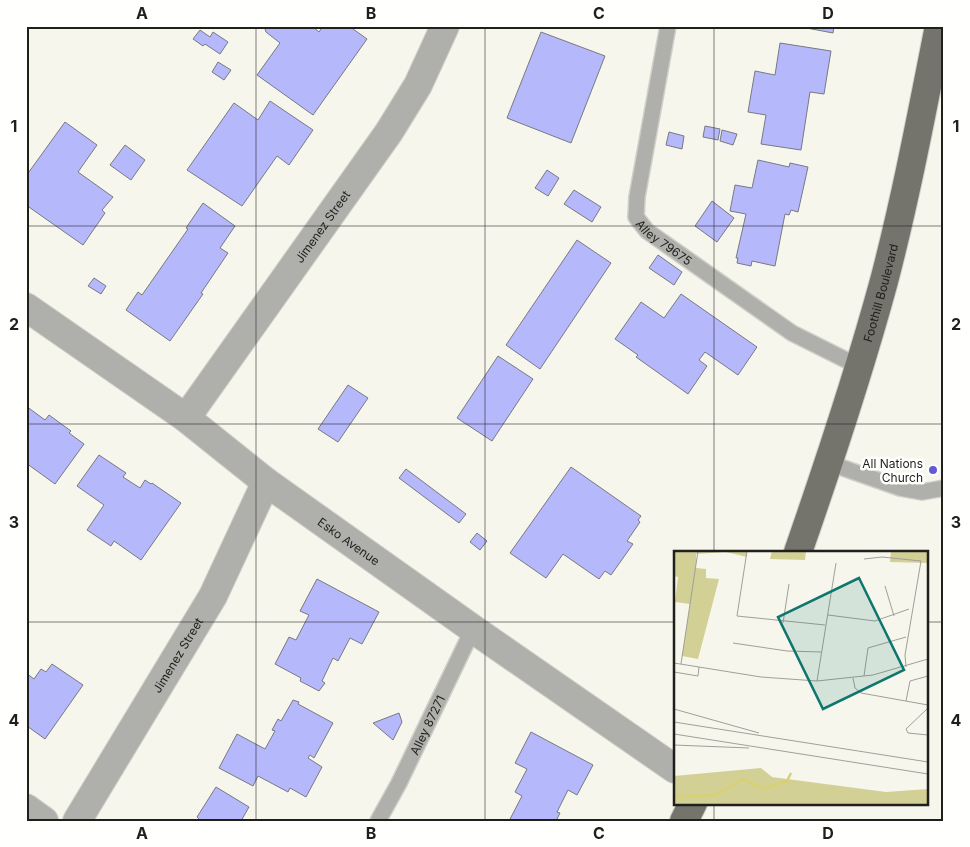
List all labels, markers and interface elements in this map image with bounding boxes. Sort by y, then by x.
text: A [136,3,148,23]
text: B [366,3,376,23]
text: C [593,3,605,23]
text: D [822,3,834,23]
text: 1 [11,116,17,136]
text: 1 [953,116,959,136]
street label: Jimenez Street [291,187,353,265]
street label: Alley 79675 [633,216,695,268]
street label: Foothill Boulevard [860,242,901,344]
text: 2 [9,314,19,334]
text: 2 [951,314,961,334]
place label: All Nations Church [862,456,923,485]
marker: All Nations Church [927,464,939,476]
text: 3 [9,512,19,532]
text: 3 [951,512,961,532]
street label: Esko Avenue [315,514,383,568]
inset map [674,551,928,804]
street label: Jimenez Street [149,615,206,695]
street label: Alley 87271 [406,693,448,757]
text: 4 [9,710,20,730]
text: 4 [951,710,962,730]
text: A [136,823,148,843]
text: B [366,823,376,843]
text: C [593,823,605,843]
text: D [822,823,834,843]

